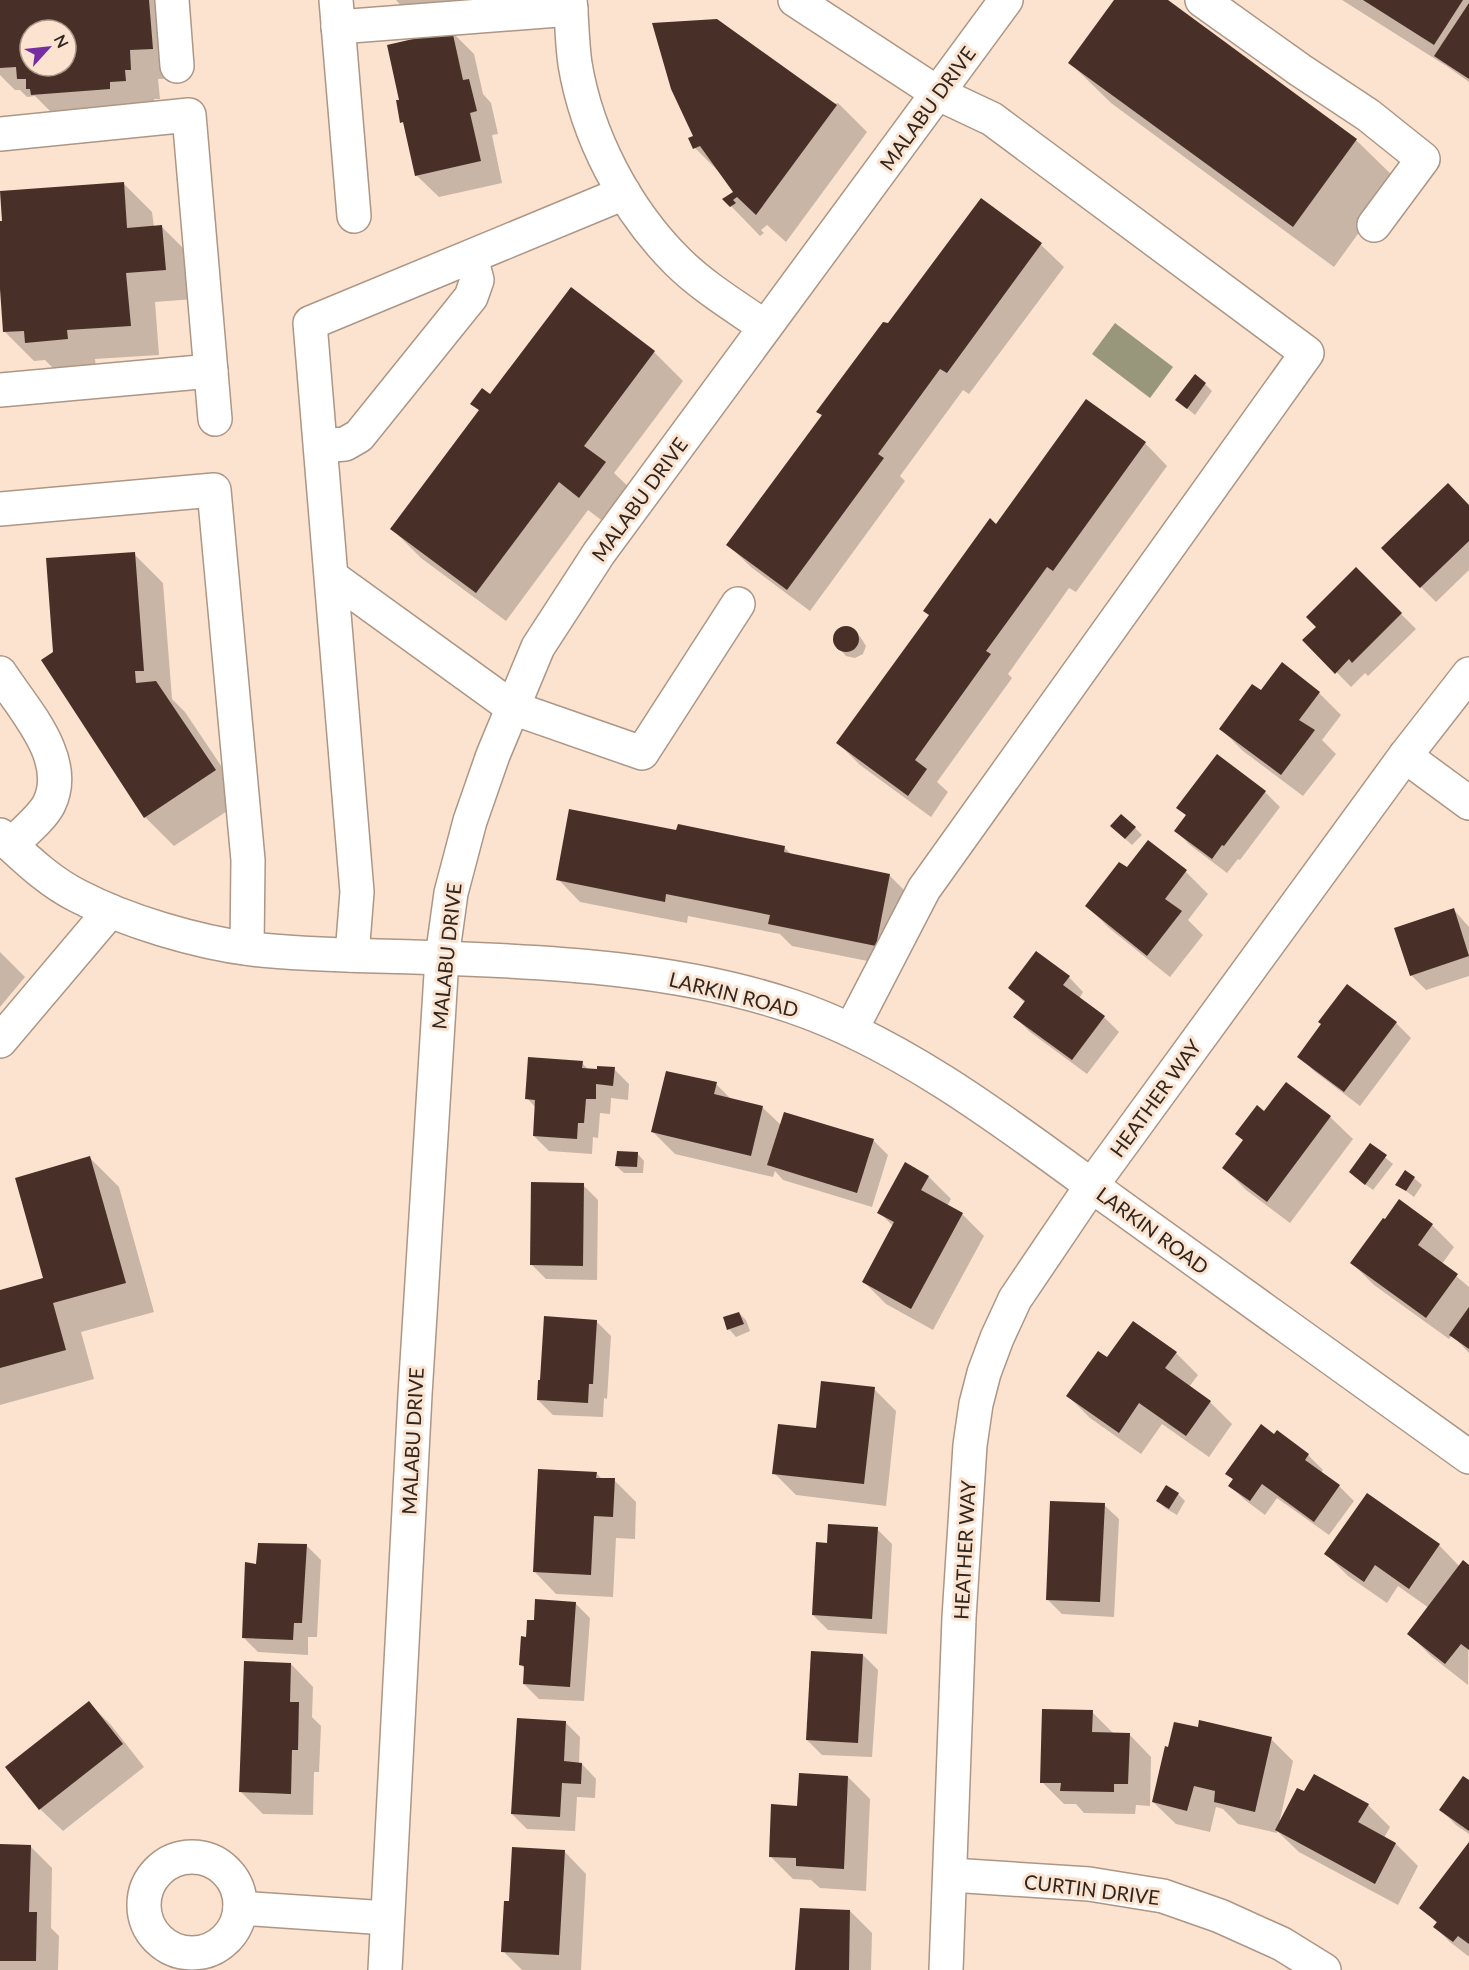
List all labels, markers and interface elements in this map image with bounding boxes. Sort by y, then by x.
north arrow [18,18,78,78]
text: N [51,31,73,51]
street label: MALABU DRIVE [874,41,980,175]
street label: MALABU DRIVE [586,432,692,566]
street label: MALABU DRIVE [426,882,466,1030]
street label: LARKIN ROAD [667,966,801,1022]
street label: HEATHER WAY [1104,1034,1206,1161]
street label: LARKIN ROAD [1092,1181,1214,1279]
street label: MALABU DRIVE [396,1367,428,1515]
street label: HEATHER WAY [948,1479,980,1620]
street label: CURTIN DRIVE [1023,1869,1161,1909]

